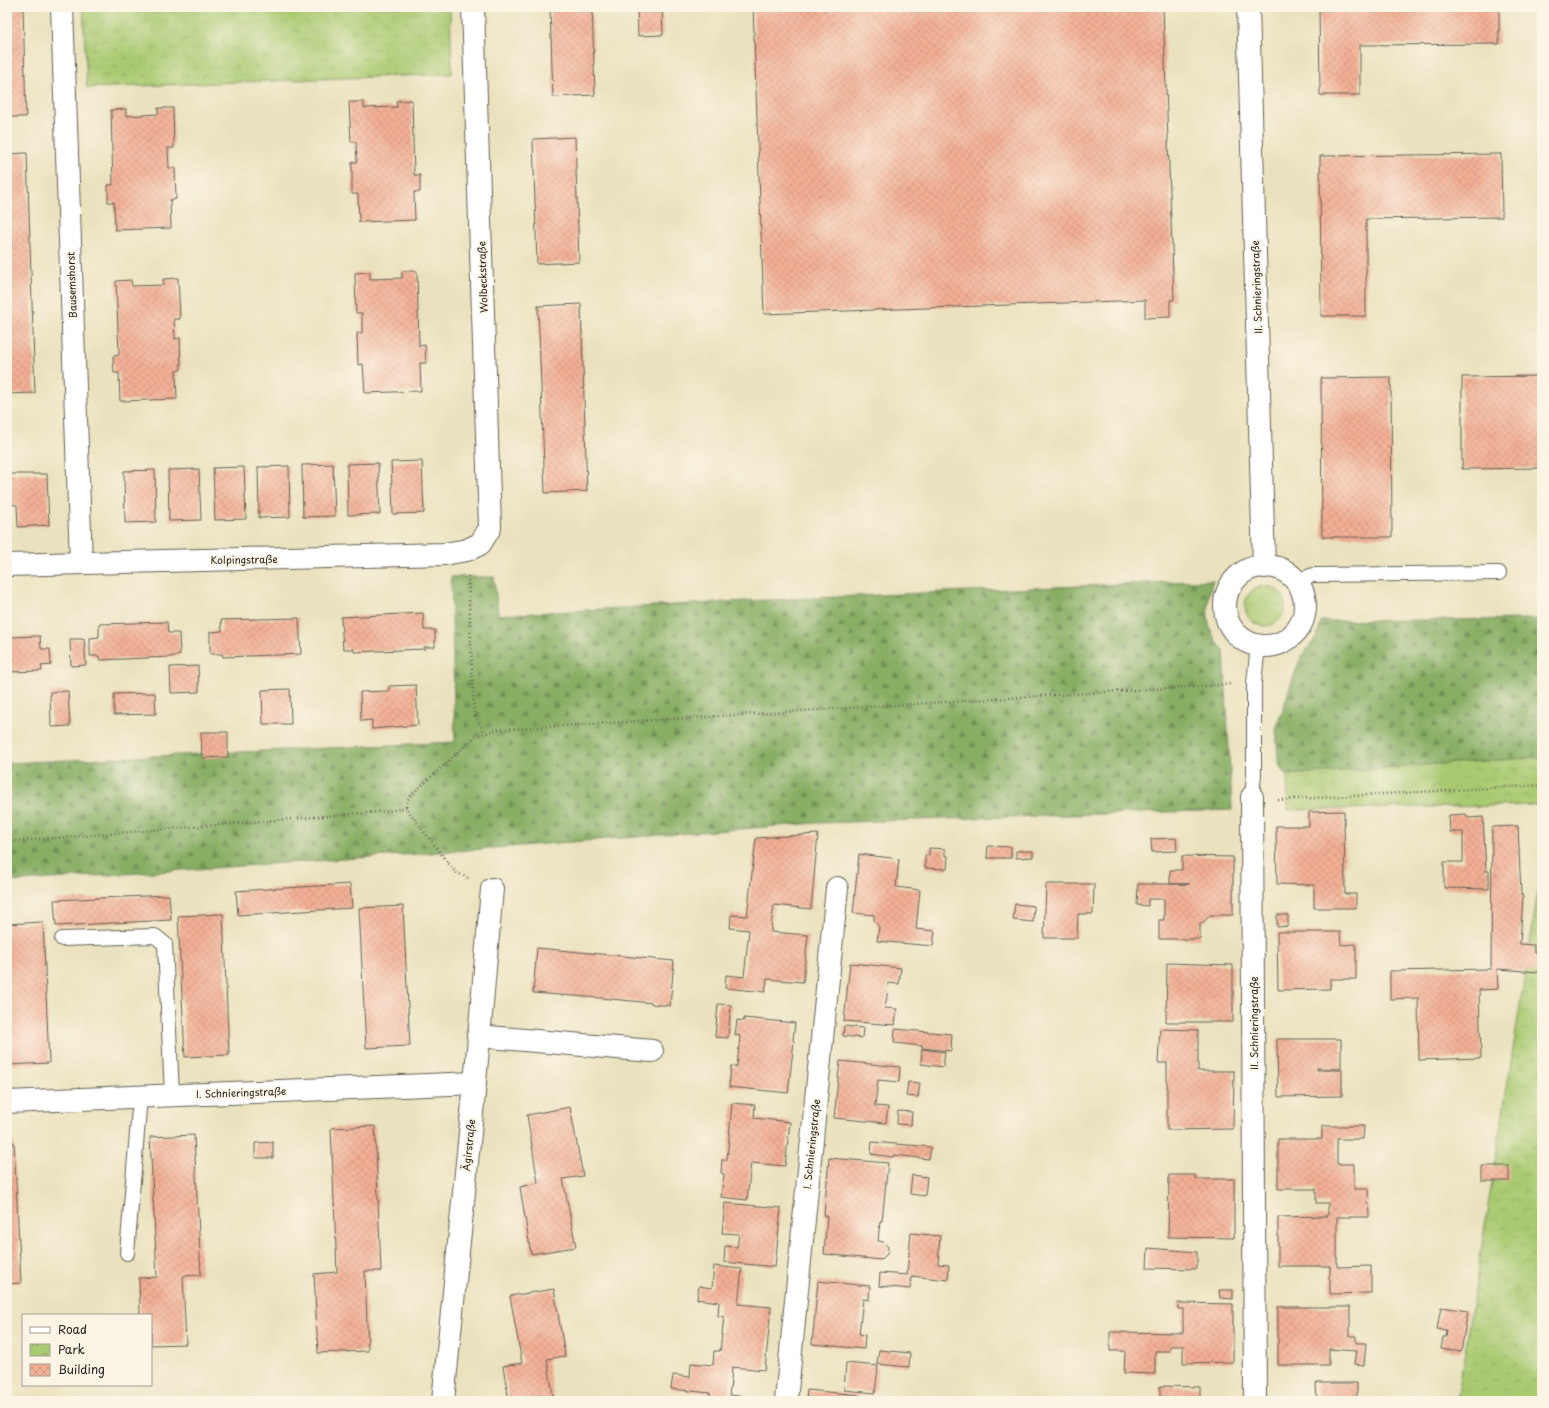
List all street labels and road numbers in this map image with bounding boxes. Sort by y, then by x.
street label: II. Schnieringstraße [1247,240,1265,334]
street label: Wolbeckstraße [473,241,491,313]
street label: Bausemshorst [62,252,80,318]
street label: Kolpingstraße [210,551,278,567]
street label: II. Schnieringstraße [1246,976,1261,1070]
street label: I. Schnieringstraße [195,1083,287,1101]
street label: I. Schnieringstraße [799,1098,823,1190]
street label: Ägirstraße [458,1118,478,1172]

